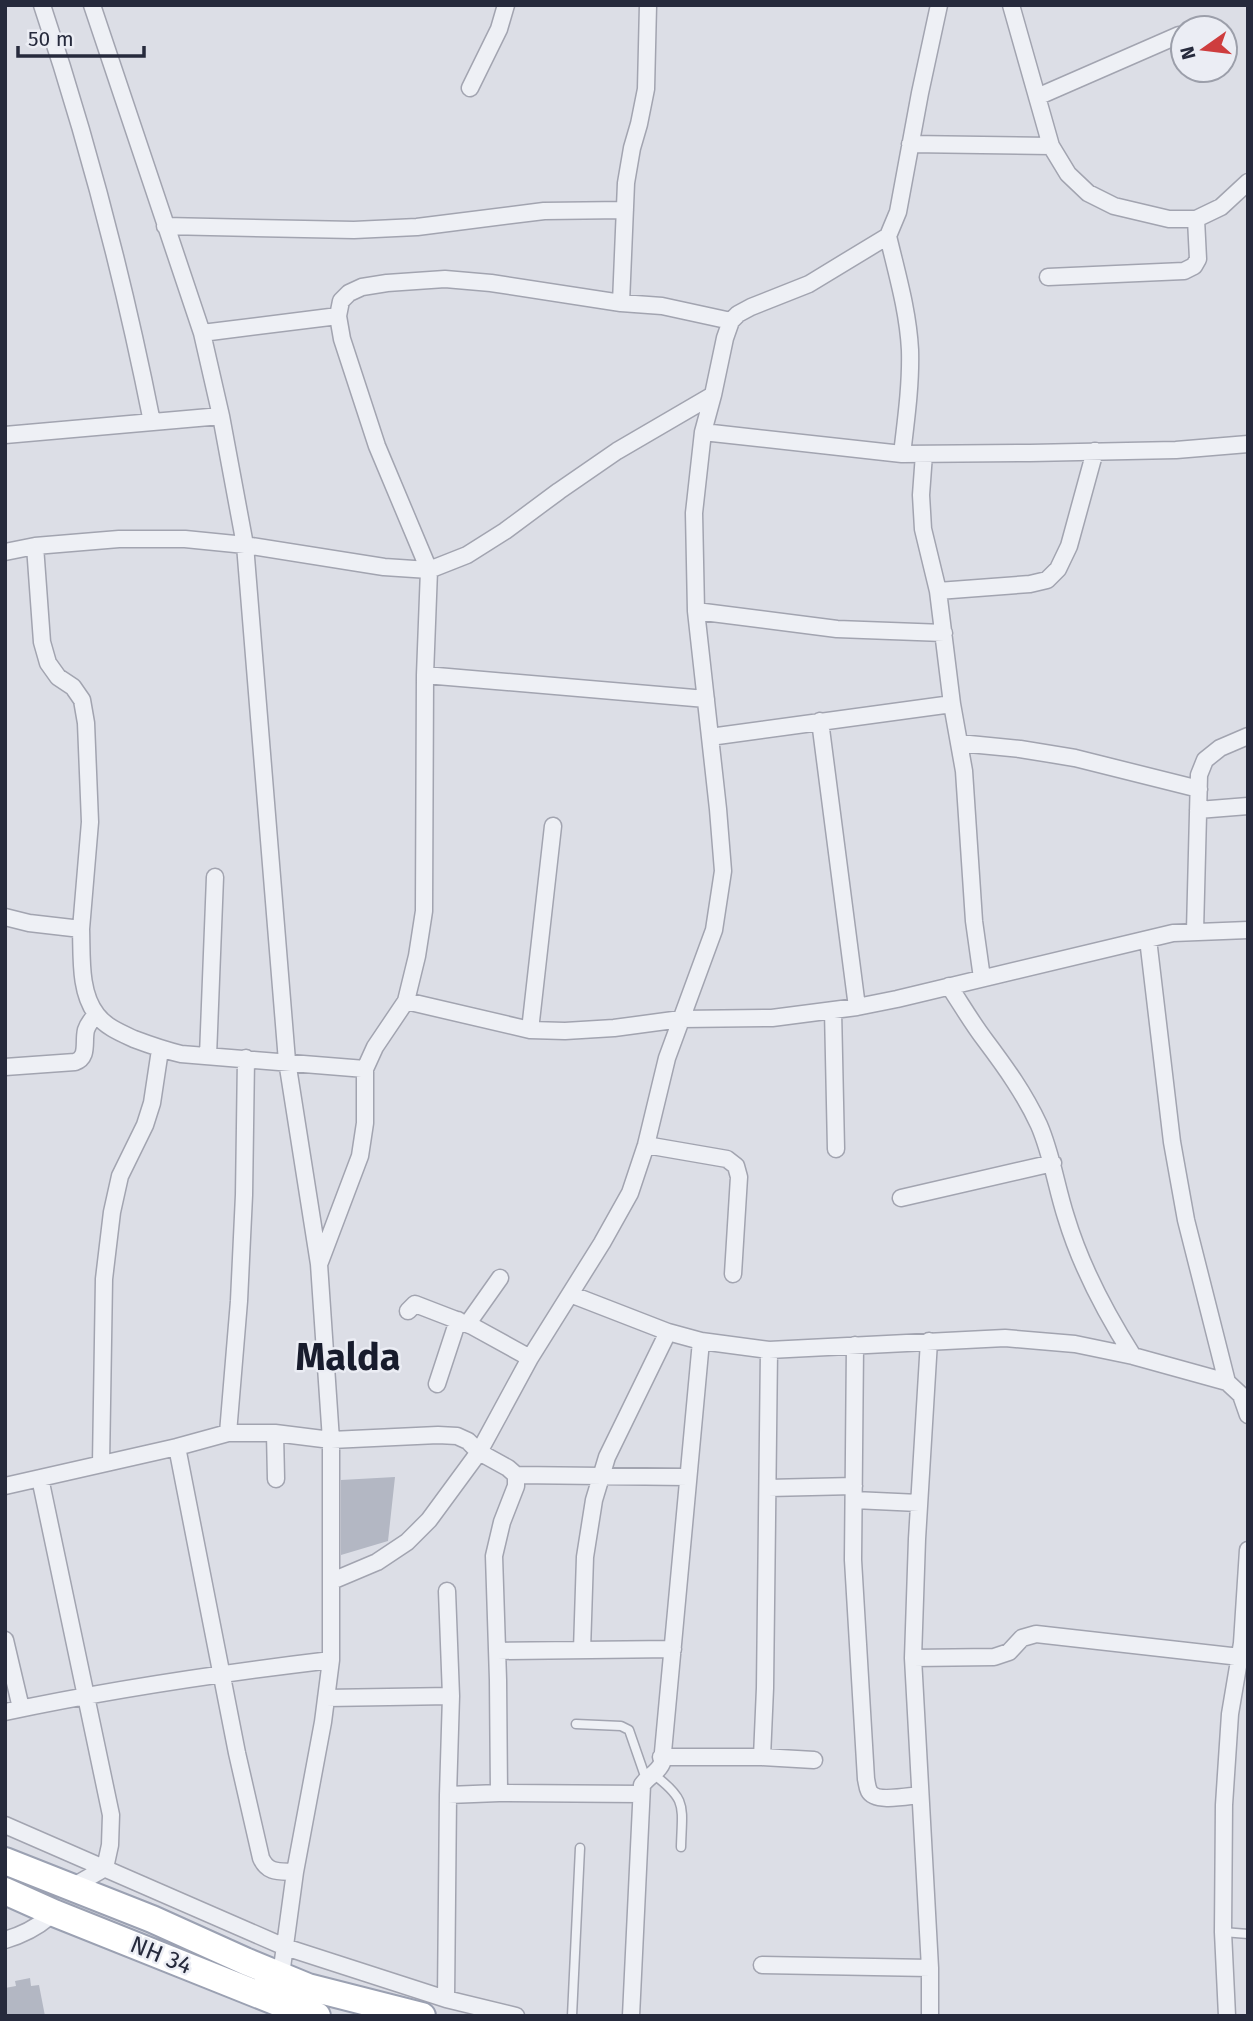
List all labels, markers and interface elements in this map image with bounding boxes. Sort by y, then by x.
scale bar [18,14,144,58]
north arrow [1169,14,1239,84]
text: 50 m [28,26,74,52]
text: N [1175,44,1201,62]
district label: Malda [295,1334,401,1380]
street label: NH 34 [126,1930,196,1980]

